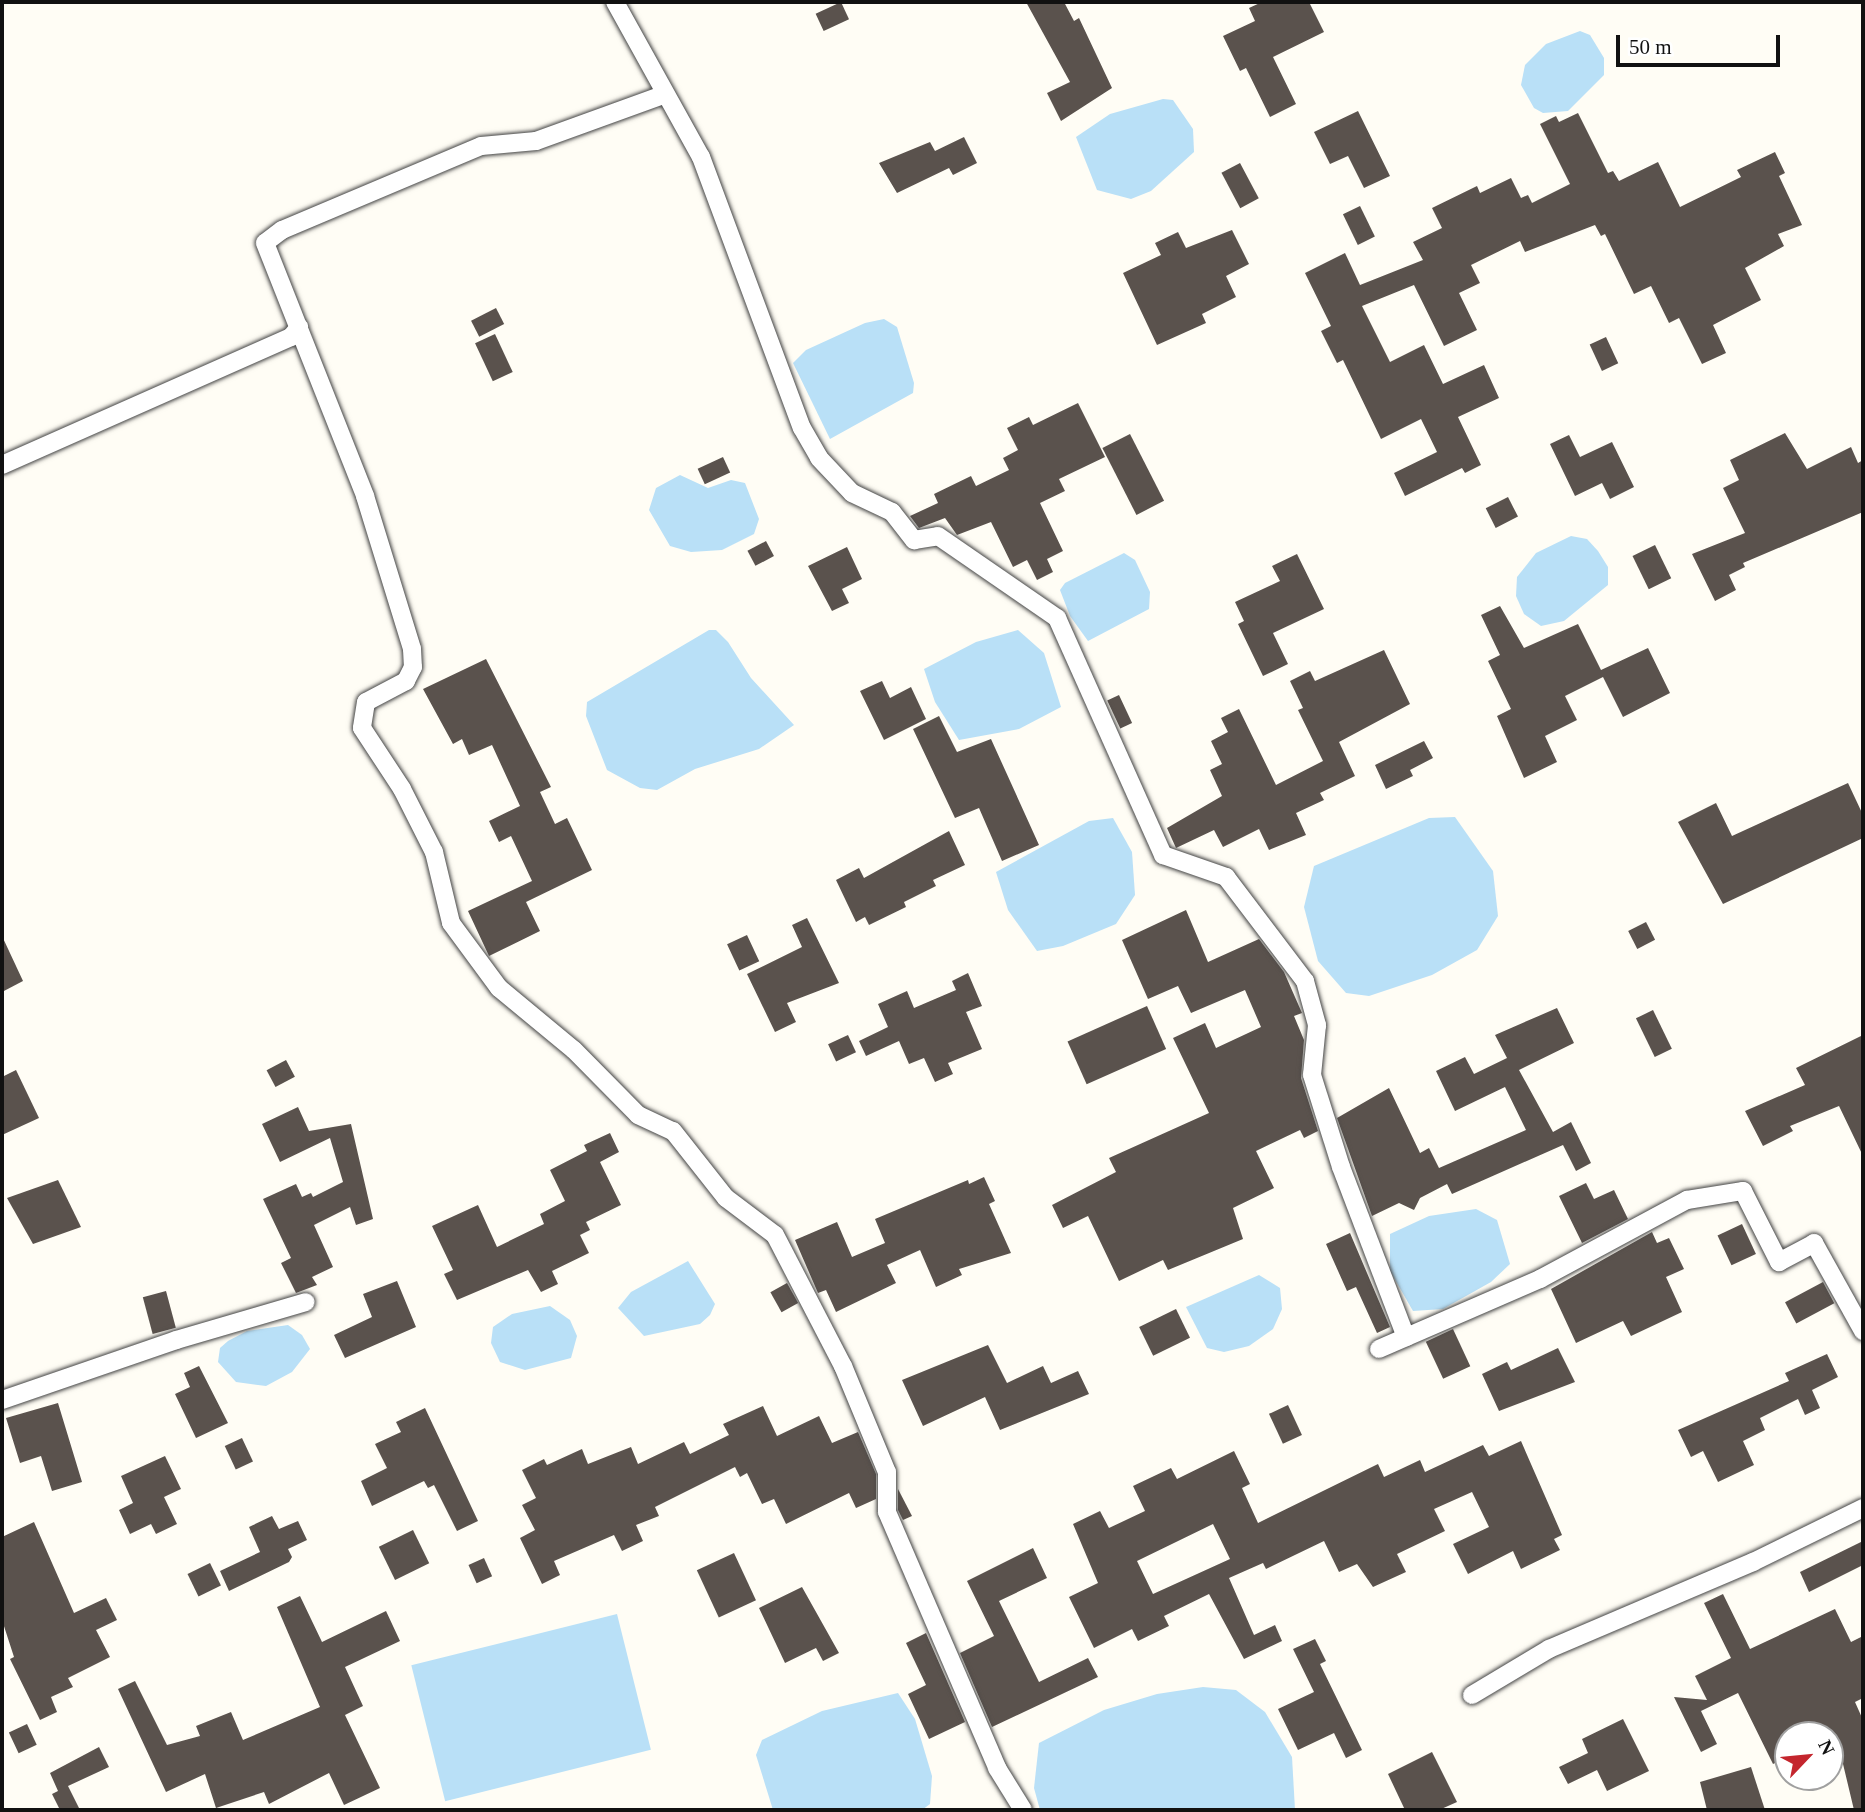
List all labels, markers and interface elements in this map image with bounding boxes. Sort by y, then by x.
scale bar [1620,21,1784,65]
text: 50 m [1629,35,1672,59]
north arrow [1774,1721,1844,1791]
text: N [1814,1737,1839,1758]

